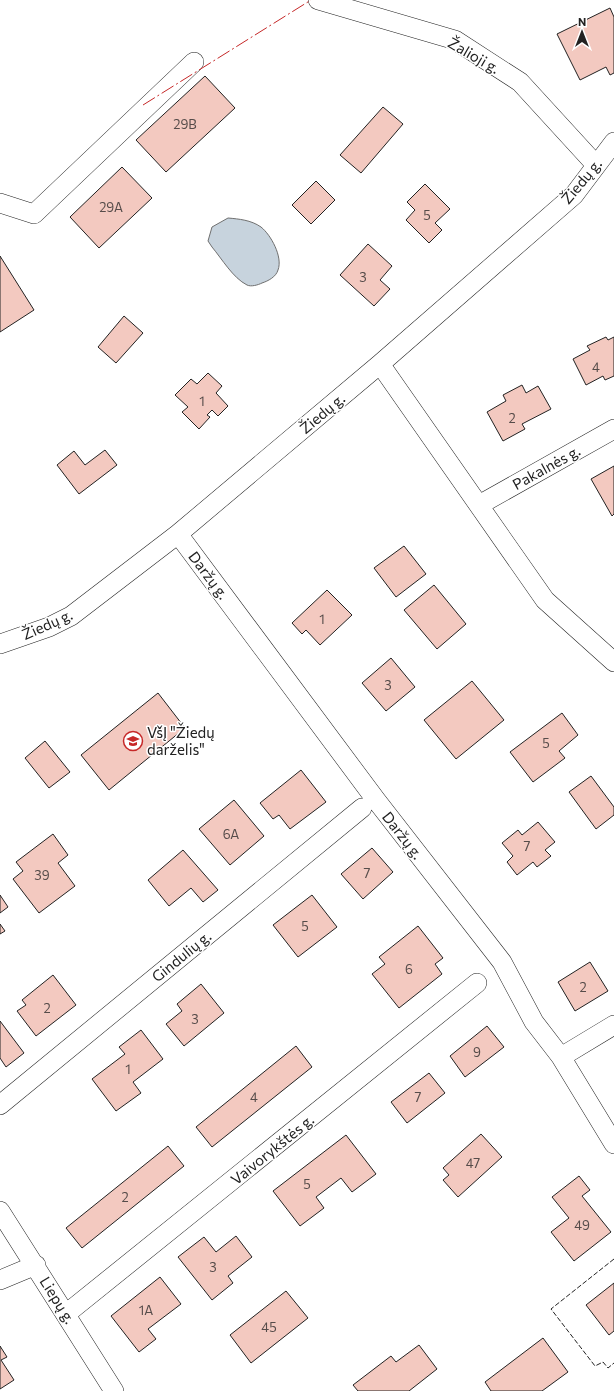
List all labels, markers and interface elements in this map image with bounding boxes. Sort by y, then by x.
north arrow [562,12,602,52]
text: N [578,15,586,28]
street label: Žalioji g. [445,32,504,77]
house number: 29B [173,116,197,132]
street label: Žiedų g. [556,154,605,207]
house number: 29A [99,199,123,215]
house number: 5 [423,207,431,223]
house number: 3 [359,269,367,285]
house number: 4 [592,359,600,375]
street label: Žiedų g. [295,388,348,437]
house number: 1 [199,393,205,409]
house number: 2 [508,410,516,426]
street label: Pakalnės g. [509,441,583,493]
street label: Daržų g. [185,548,233,602]
street label: Žiedų g. [19,604,75,643]
house number: 1 [319,611,325,627]
house number: 3 [384,677,392,693]
place label: VšĮ "Žiedų darželis" [147,722,215,758]
school or university icon: VšĮ "Žiedų darželis" [122,730,144,752]
house number: 5 [542,735,550,751]
street label: Daržų g. [379,808,427,862]
house number: 6A [223,826,239,842]
house number: 7 [524,838,531,854]
house number: 7 [364,865,371,881]
house number: 39 [34,867,50,883]
house number: 5 [301,918,309,934]
street label: Gindulių g. [148,927,214,985]
house number: 6 [405,961,413,977]
house number: 2 [579,979,587,995]
house number: 2 [43,1000,51,1016]
house number: 3 [191,1011,199,1027]
house number: 9 [473,1044,481,1060]
house number: 1 [125,1061,131,1077]
house number: 4 [250,1089,258,1105]
house number: 7 [415,1089,422,1105]
street label: Vaivorykštės g. [227,1110,317,1188]
house number: 47 [466,1155,480,1171]
house number: 5 [303,1176,311,1192]
house number: 2 [121,1189,129,1205]
house number: 49 [574,1217,590,1233]
house number: 3 [209,1259,217,1275]
street label: Liepų g. [37,1273,79,1327]
house number: 1A [139,1302,153,1318]
house number: 45 [261,1319,277,1335]

